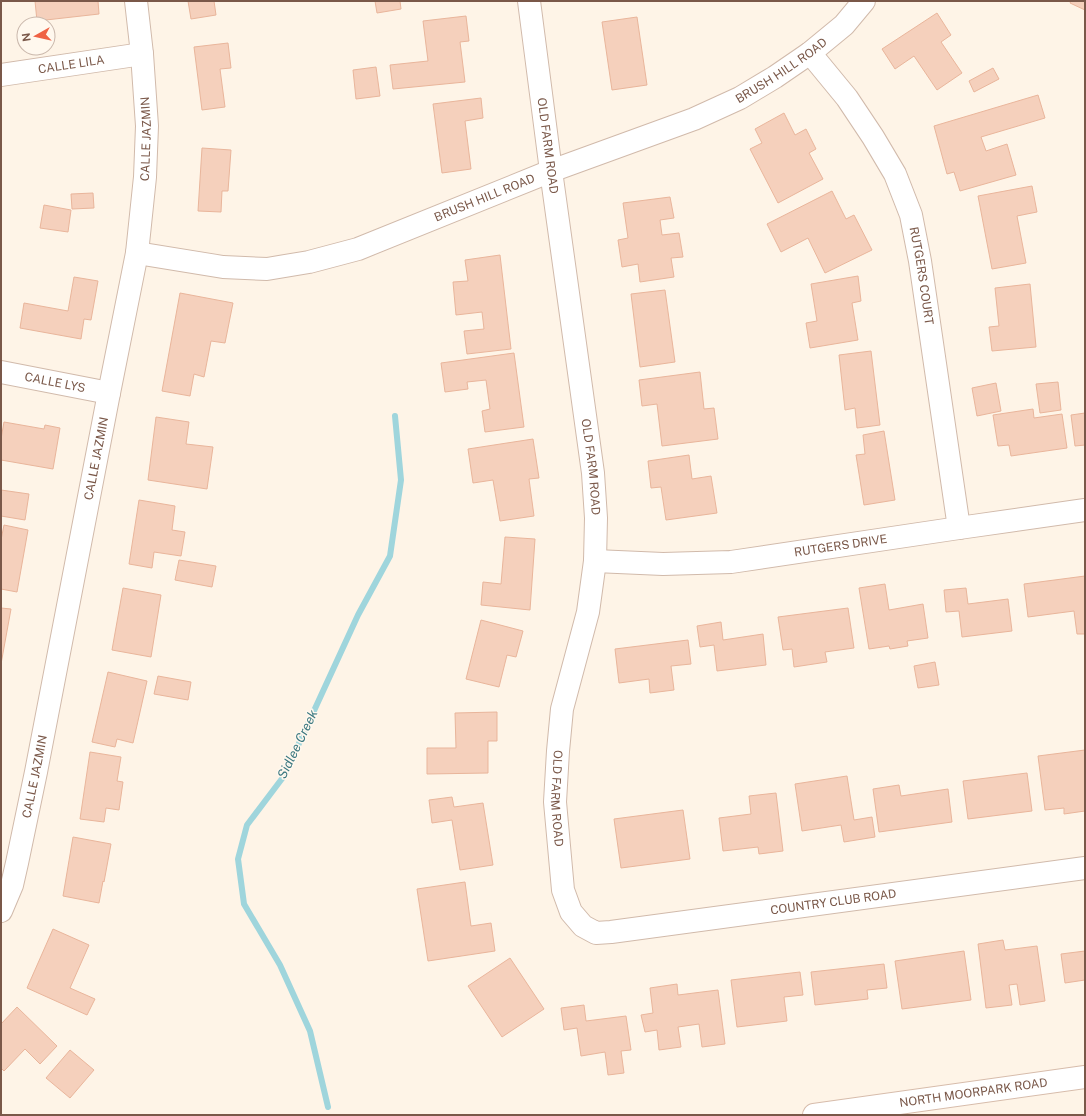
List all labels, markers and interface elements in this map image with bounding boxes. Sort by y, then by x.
north arrow [16,16,56,56]
text: N [20,32,33,42]
street label: BRUSH HILL ROAD [733,35,830,106]
street label: CALLE LILA [37,53,106,76]
street label: CALLE JAZMIN [138,96,154,182]
street label: OLD FARM ROAD [535,97,561,195]
street label: BRUSH HILL ROAD [432,171,537,224]
street label: RUTGERS COURT [906,226,936,326]
street label: CALLE LYS [23,370,87,395]
street label: CALLE JAZMIN [82,416,111,501]
street label: OLD FARM ROAD [579,418,603,515]
street label: RUTGERS DRIVE [793,532,888,559]
water label: Sidlee Creek [274,707,321,781]
street label: CALLE JAZMIN [20,734,50,819]
street label: OLD FARM ROAD [548,750,566,847]
street label: COUNTRY CLUB ROAD [769,887,897,917]
street label: NORTH MOORPARK ROAD [898,1075,1048,1110]

